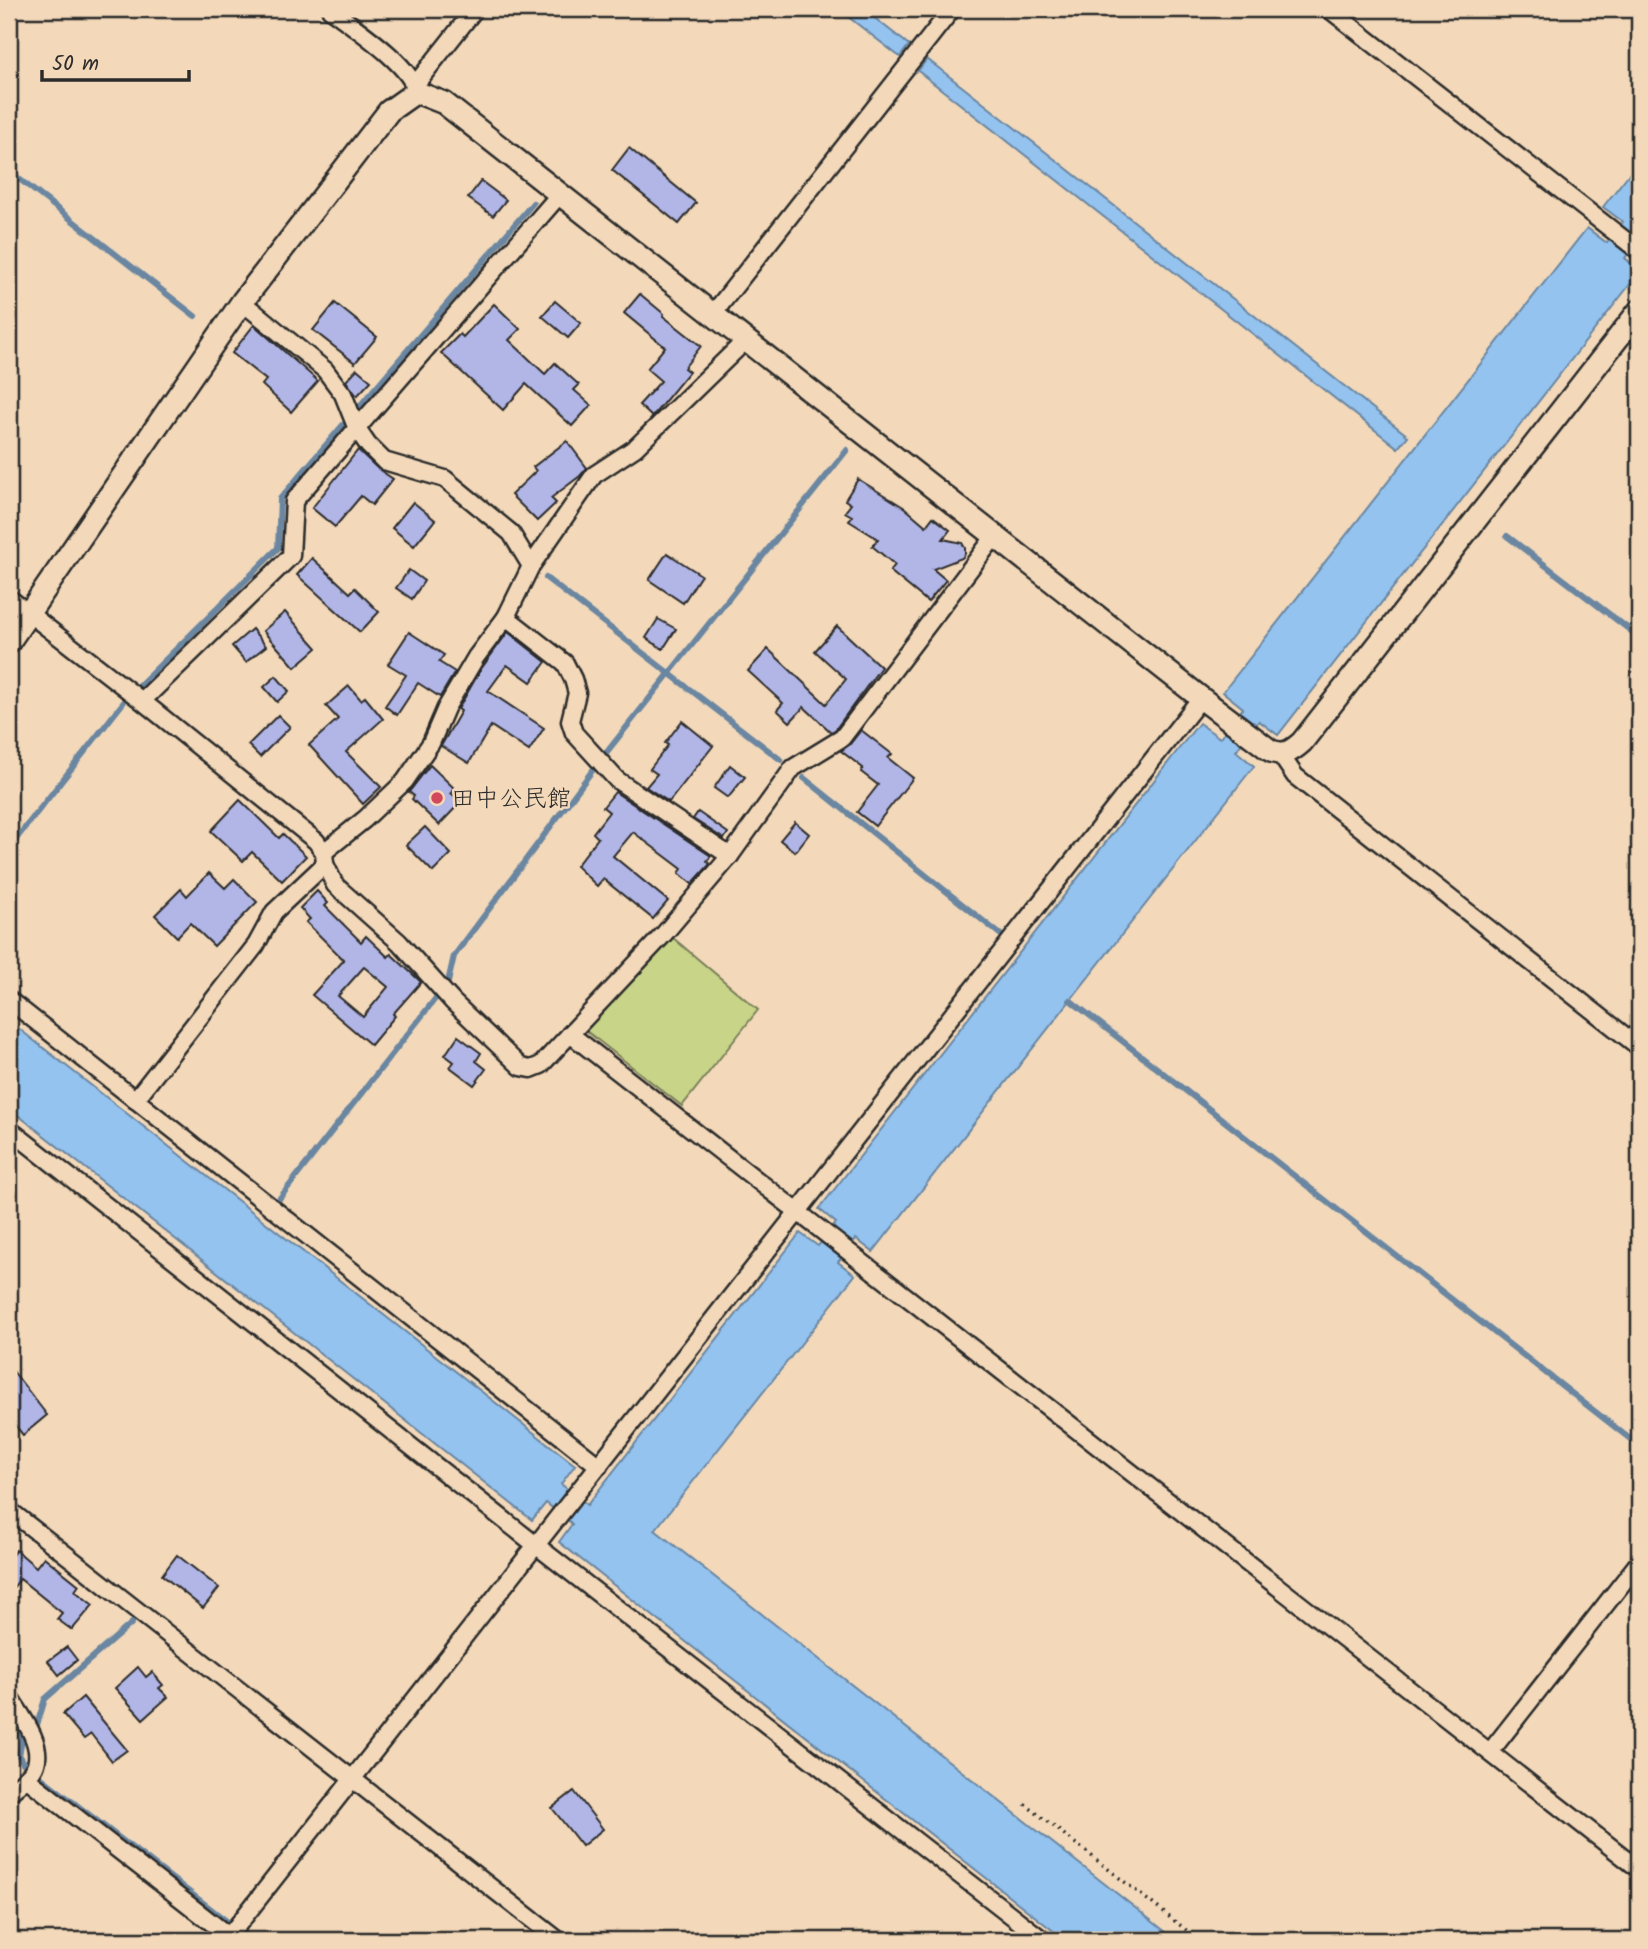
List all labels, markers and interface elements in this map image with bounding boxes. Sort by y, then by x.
scale bar [42,38,189,82]
text: 50 m [52,48,99,81]
place label: 田中公民館 [451,780,571,819]
marker: 田中公民館 [429,790,445,806]

